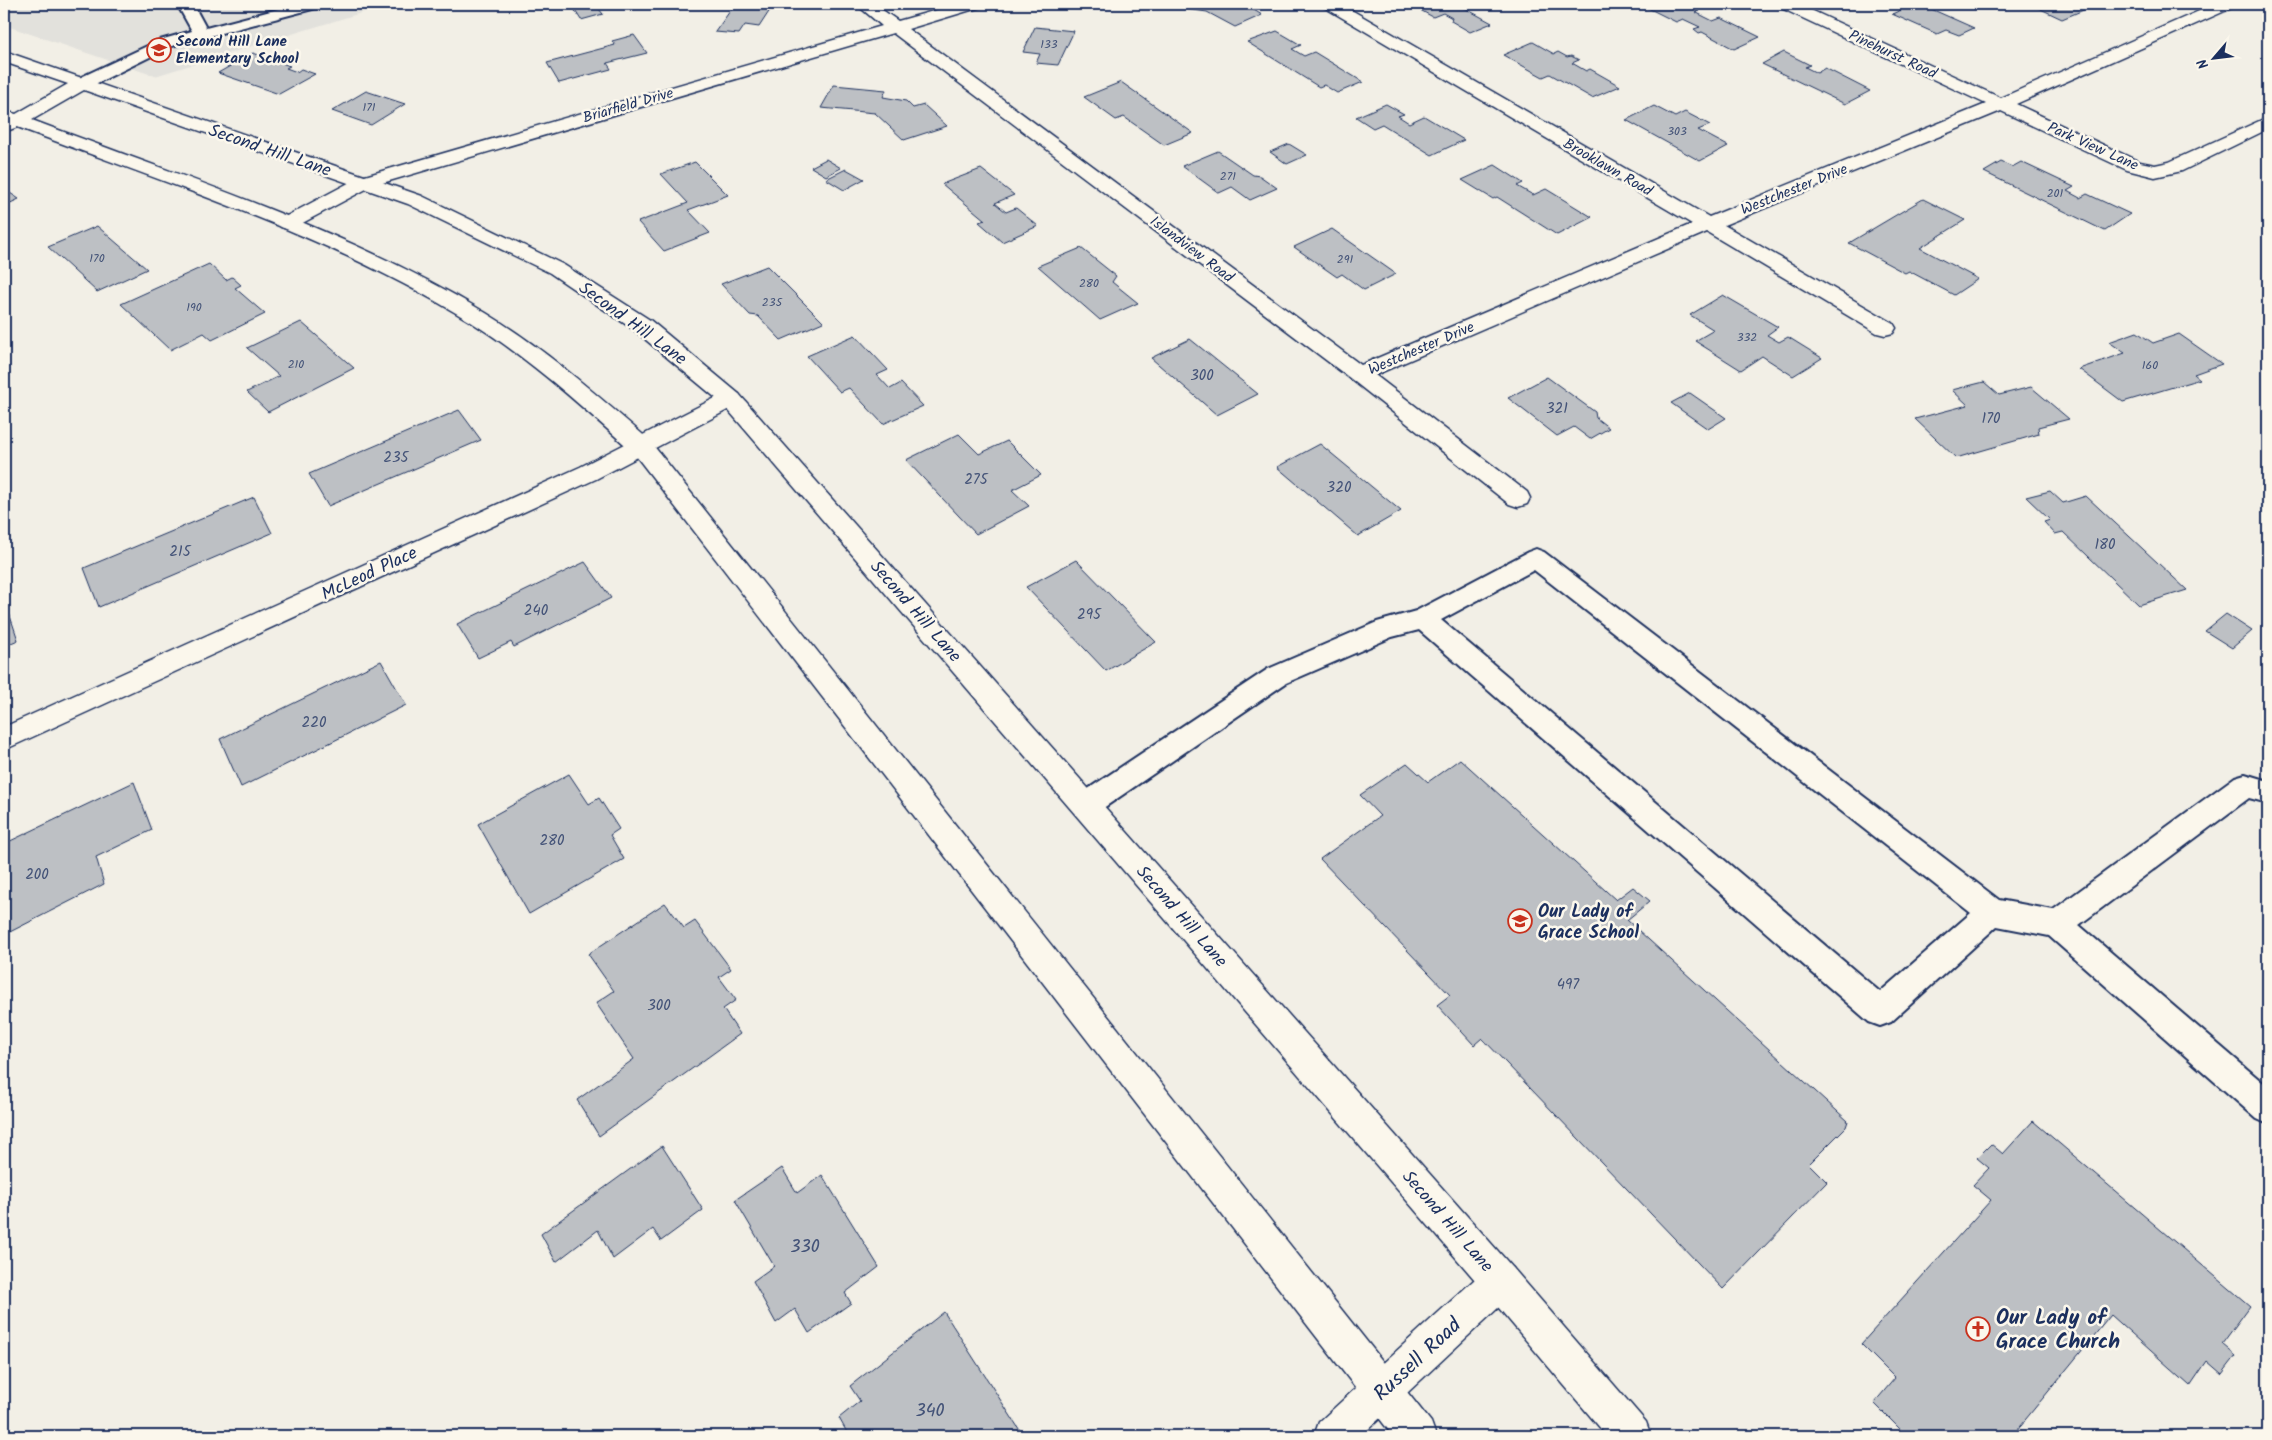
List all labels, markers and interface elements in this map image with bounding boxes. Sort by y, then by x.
street label: Pinehurst Road [1844,24,1941,86]
place label: Second Hill Lane Elementary School [176,30,299,71]
north arrow [2190,32,2240,82]
house number: 133 [1040,35,1058,54]
school or university icon: Second Hill Lane Elementary School [146,37,172,63]
text: N [2192,54,2215,73]
street label: Briarfield Drive [580,82,677,130]
house number: 171 [362,98,376,117]
street label: Park View Lane [2043,116,2142,178]
street label: Second Hill Lane [204,117,335,186]
house number: 303 [1667,122,1687,141]
street label: Brooklawn Road [1558,132,1657,204]
street label: Westchester Drive [1737,157,1852,222]
house number: 271 [1220,167,1236,186]
house number: 201 [2047,184,2064,203]
street label: Islandview Road [1144,210,1239,290]
house number: 170 [89,249,105,268]
house number: 291 [1337,250,1354,269]
house number: 280 [1079,274,1099,293]
street label: Second Hill Lane [572,275,692,374]
house number: 235 [762,293,784,312]
house number: 190 [186,298,202,317]
street label: Westchester Drive [1365,316,1478,382]
house number: 332 [1737,328,1757,347]
house number: 210 [288,355,304,374]
house number: 160 [2142,356,2158,375]
house number: 300 [1190,364,1214,388]
house number: 321 [1546,397,1568,421]
house number: 170 [1981,407,2001,431]
house number: 235 [383,446,410,470]
house number: 275 [964,468,989,492]
house number: 320 [1327,476,1352,500]
house number: 180 [2094,533,2116,557]
street label: McLeod Place [317,539,423,609]
house number: 215 [169,540,192,564]
street label: Second Hill Lane [862,554,968,670]
house number: 240 [524,599,549,623]
house number: 295 [1077,603,1102,627]
house number: 220 [302,711,327,735]
house number: 280 [539,829,565,853]
street label: Second Hill Lane [1128,859,1234,975]
house number: 200 [25,863,49,887]
place label: Our Lady of Grace School [1538,898,1639,948]
school or university icon: Our Lady of Grace School [1507,908,1533,934]
house number: 497 [1557,973,1580,997]
house number: 300 [647,994,671,1018]
street label: Second Hill Lane [1394,1164,1500,1280]
house number: 330 [790,1233,820,1262]
place label: Our Lady of Grace Church [1996,1302,2120,1359]
street label: Russell Road [1366,1310,1470,1410]
church icon: Our Lady of Grace Church [1965,1316,1991,1342]
house number: 340 [915,1397,945,1426]

